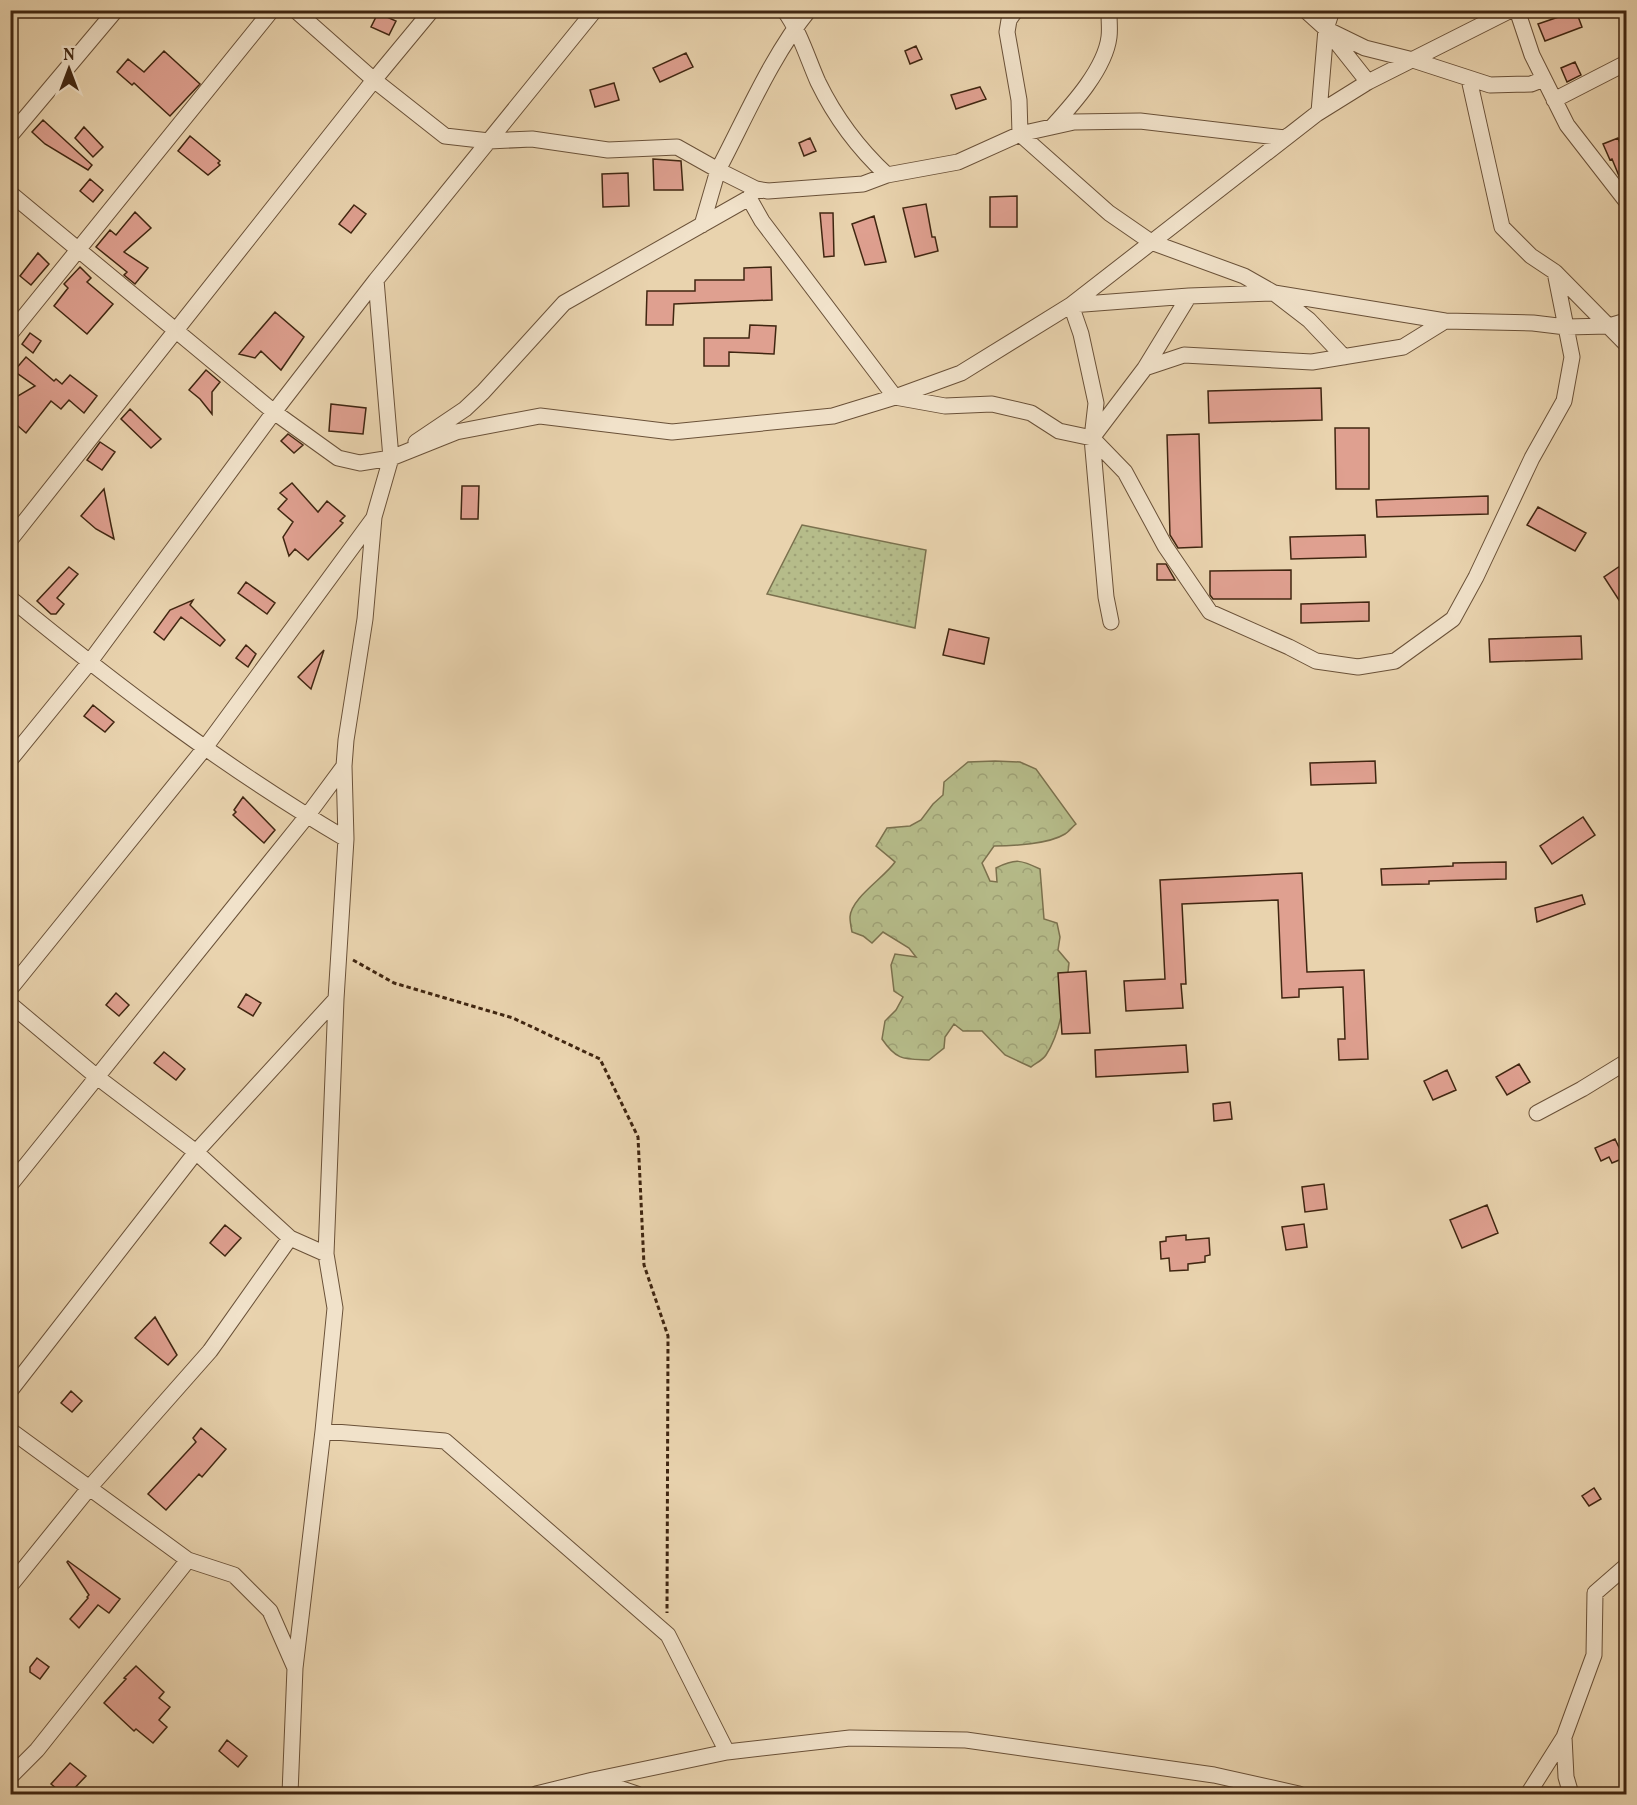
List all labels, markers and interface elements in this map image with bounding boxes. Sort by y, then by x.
north arrow [39,39,99,99]
text: N [63,45,75,67]

